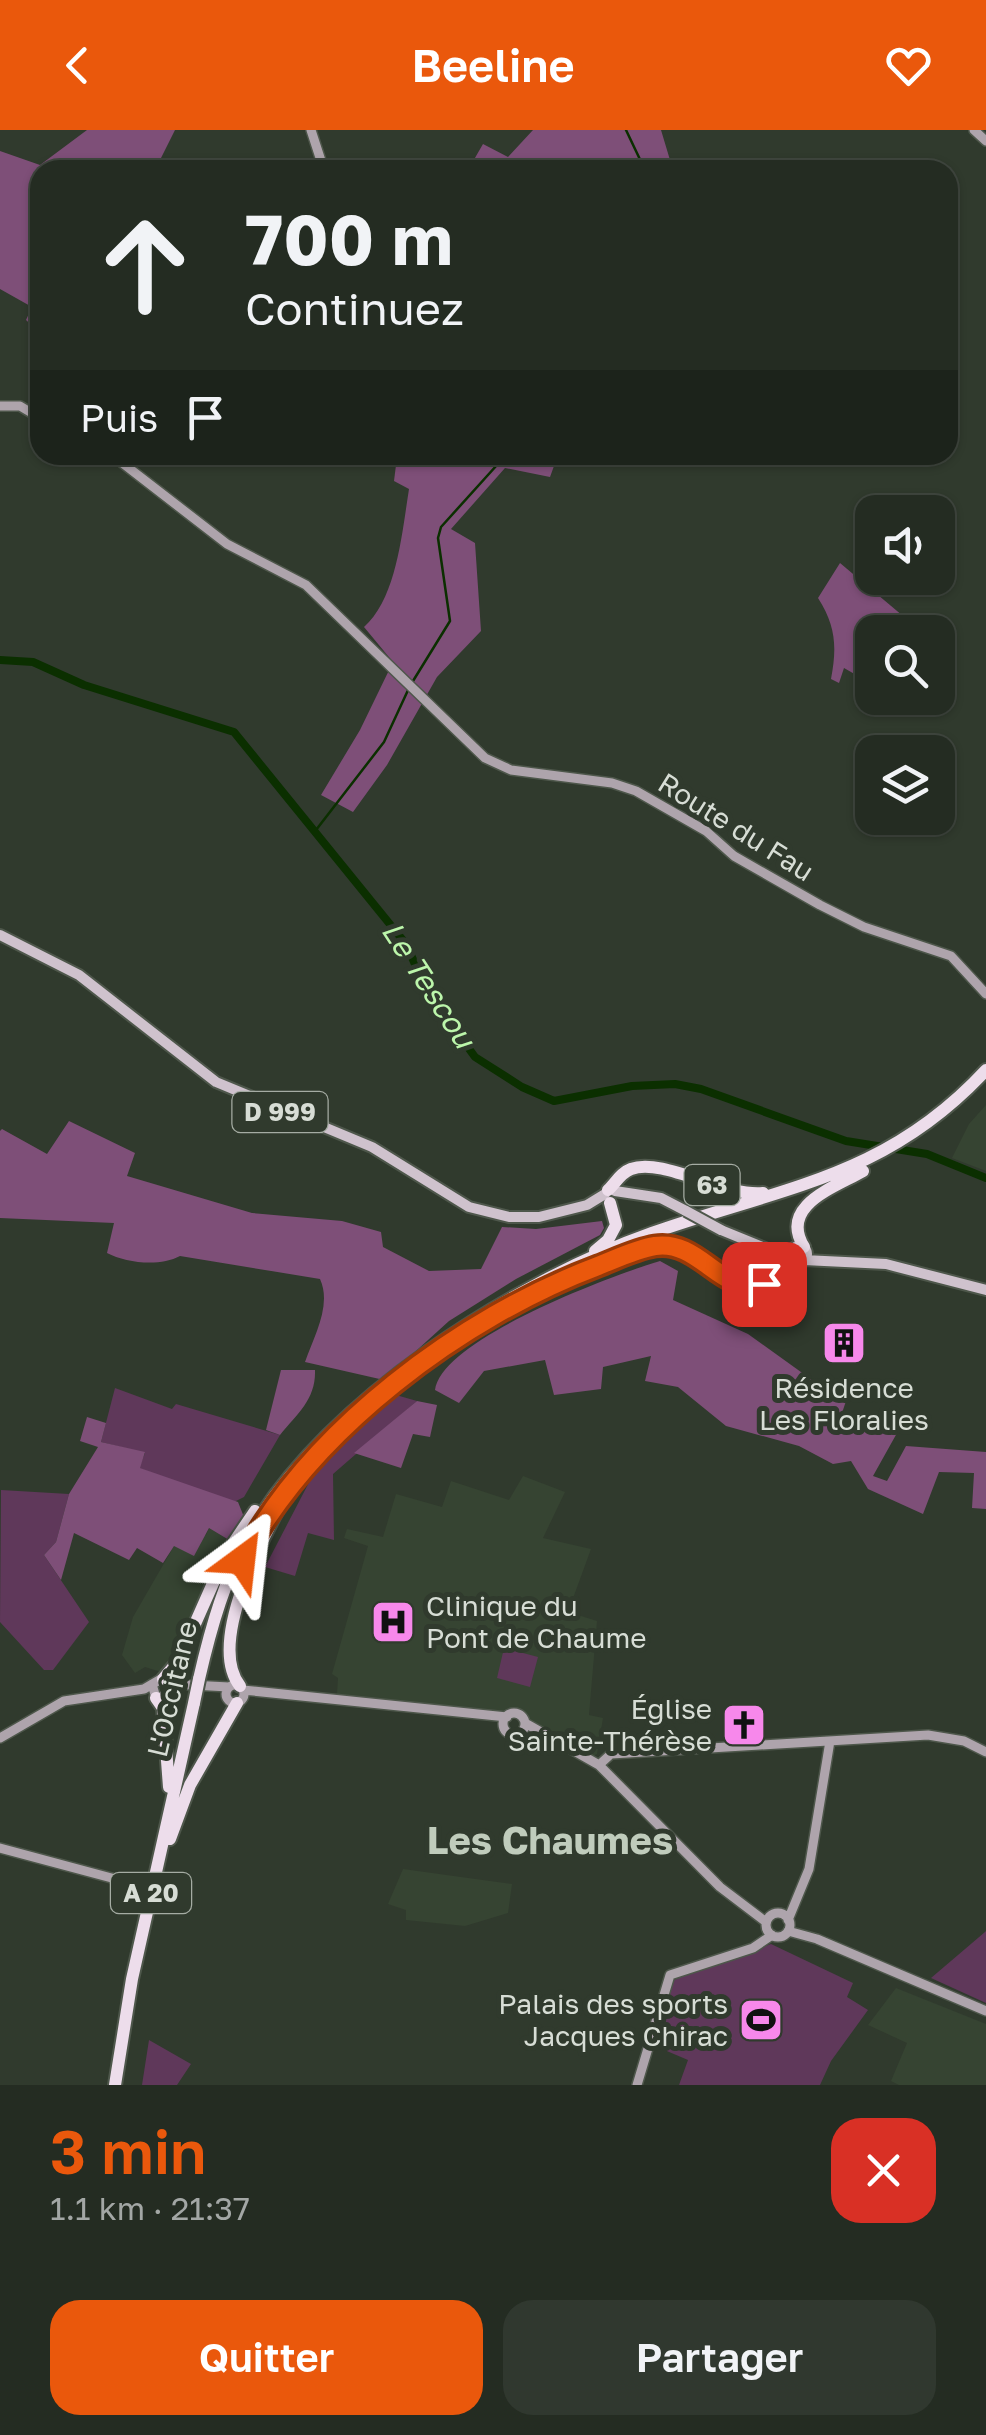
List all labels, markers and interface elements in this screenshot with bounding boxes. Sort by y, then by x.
icon: back [50,38,105,93]
text: Beeline [411,38,575,92]
icon: heart [881,38,936,93]
text: 700 m [245,196,453,280]
icon: ahead [80,200,210,330]
text: Continuez [245,281,464,335]
icon: arrive [178,390,233,445]
text: Puis [80,395,158,440]
map controls [855,495,955,835]
button: sound [855,495,955,595]
button: search [855,615,955,715]
button: layers [855,735,955,835]
street label: Route du Fau [652,766,820,887]
water label: Le Tescou [375,915,484,1056]
road number: D 999 [232,1092,328,1132]
road number: 63 [684,1165,740,1205]
pin [722,1242,807,1327]
icon: arrive [737,1257,792,1312]
building icon: Résidence Les Floralies [821,1320,867,1366]
place label: Résidence Les Floralies [759,1371,929,1436]
position arrow [190,1508,294,1612]
place label: Clinique du Pont de Chaume [426,1589,647,1654]
hospital icon: Clinique du Pont de Chaume [370,1599,416,1645]
street label: L'Occitane [140,1618,203,1760]
place label: Église Sainte-Thérèse [508,1692,712,1757]
church icon: Église Sainte-Thérèse [721,1702,767,1748]
district label: Les Chaumes [427,1817,673,1862]
road number: A 20 [111,1873,191,1913]
place label: Palais des sports Jacques Chirac [498,1987,728,2052]
sports icon: Palais des sports Jacques Chirac [738,1997,784,2043]
text: 3 min [50,2115,206,2187]
button: close [831,2118,936,2223]
text: 1.1 km · 21:37 [50,2189,250,2227]
button: Quitter [50,2300,483,2415]
button: Partager [503,2300,936,2415]

